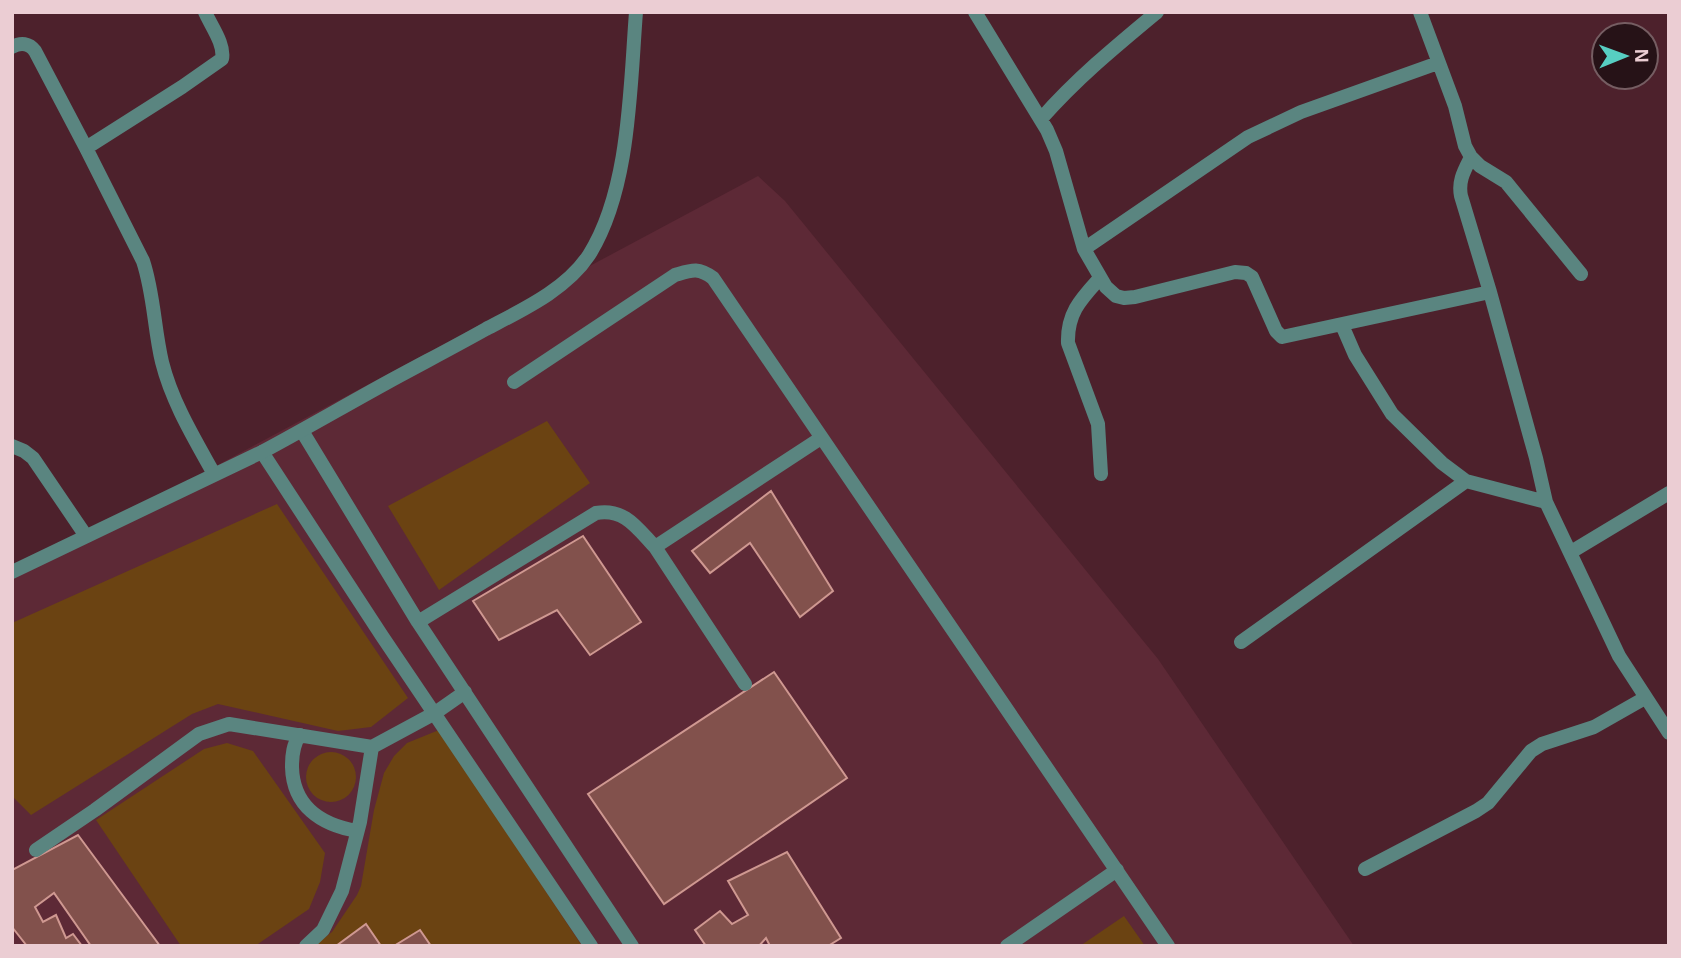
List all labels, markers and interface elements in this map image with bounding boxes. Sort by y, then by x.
north arrow [1590,21,1660,91]
text: N [1631,49,1652,63]

